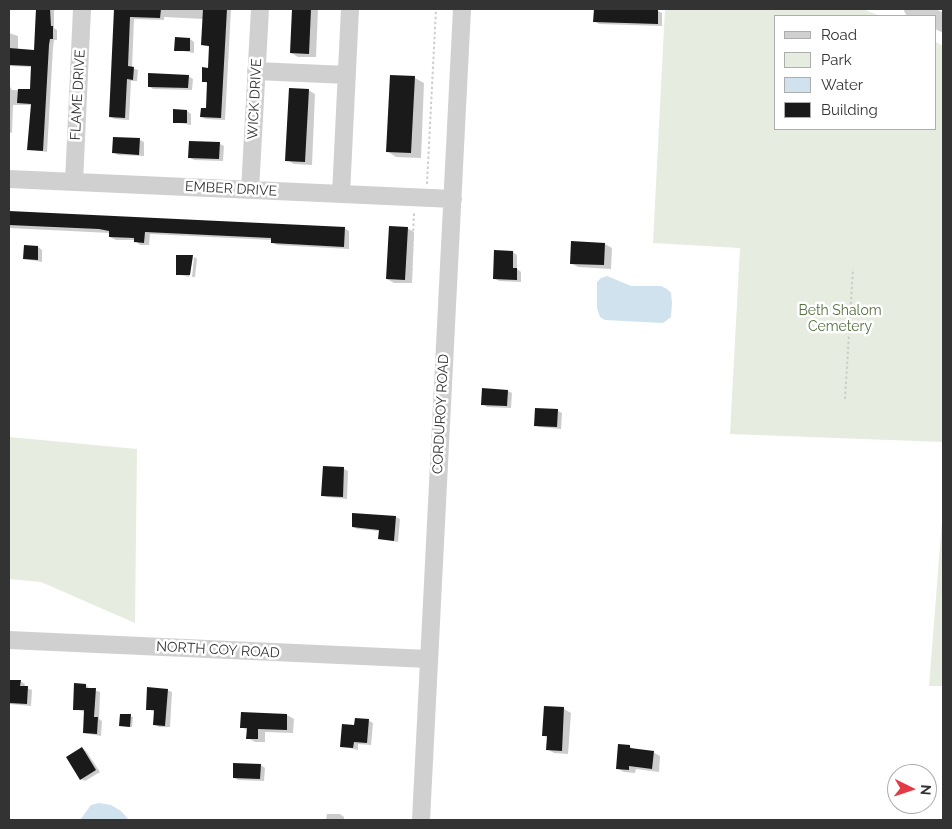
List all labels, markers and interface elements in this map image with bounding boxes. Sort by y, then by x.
legend [774,15,937,130]
text: Road [821,26,857,44]
street label: FLAME DRIVE [67,49,89,141]
text: Park [821,51,852,69]
street label: WICK DRIVE [244,58,266,140]
text: Water [821,76,863,94]
text: Building [821,101,878,119]
street label: EMBER DRIVE [185,178,277,200]
park label: Beth Shalom Cemetery [798,303,882,336]
street label: CORDUROY ROAD [429,354,453,474]
street label: NORTH COY ROAD [156,638,280,662]
north arrow [887,764,937,814]
text: N [918,784,934,796]

